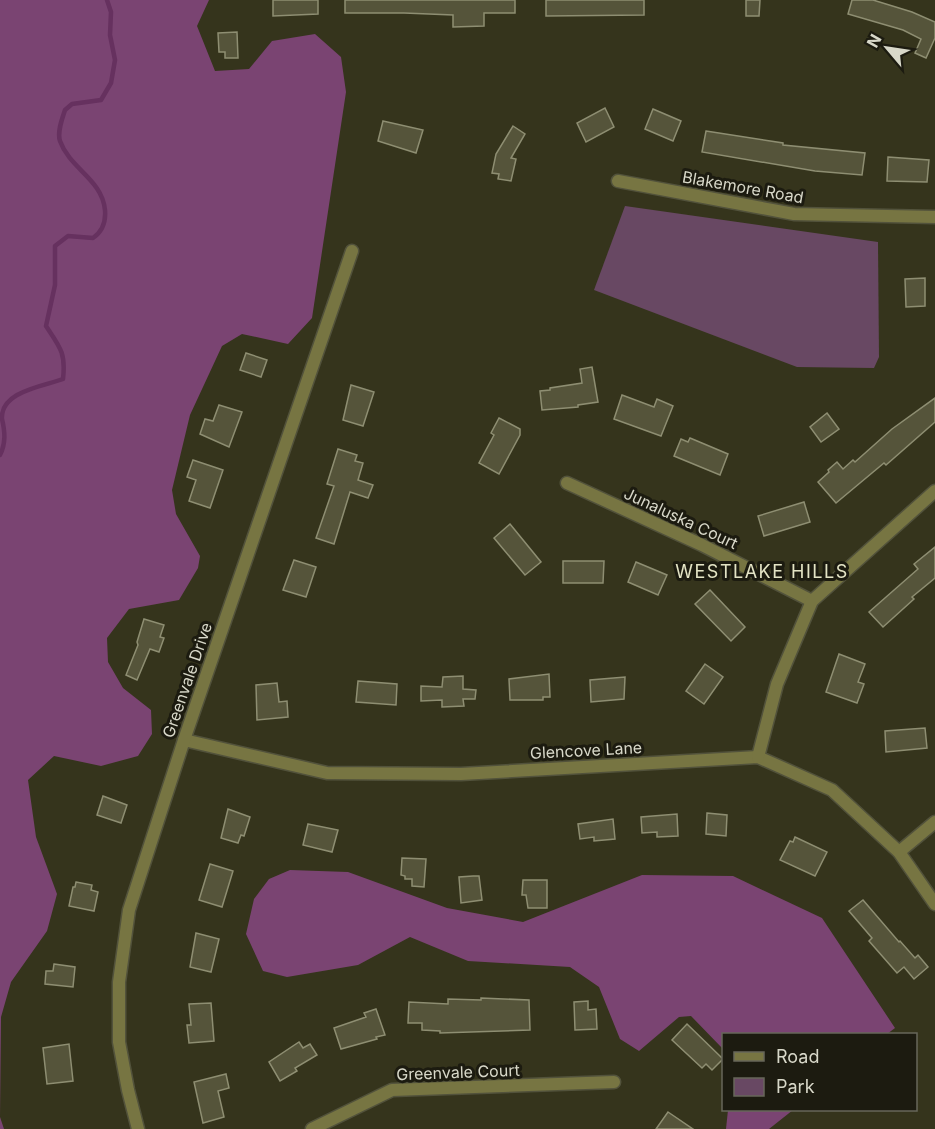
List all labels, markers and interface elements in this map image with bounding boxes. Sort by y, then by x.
north arrow [857,18,917,78]
text: N [862,31,886,51]
street label: Blakemore Road [681,166,805,208]
street label: Junaluska Court [621,483,741,553]
district label: WESTLAKE HILLS [675,561,849,582]
street label: Greenvale Drive [158,620,216,740]
street label: Glencove Lane [529,737,643,763]
legend [722,1033,917,1111]
text: Road [776,1046,819,1067]
street label: Greenvale Court [396,1060,520,1084]
text: Park [776,1076,815,1097]

